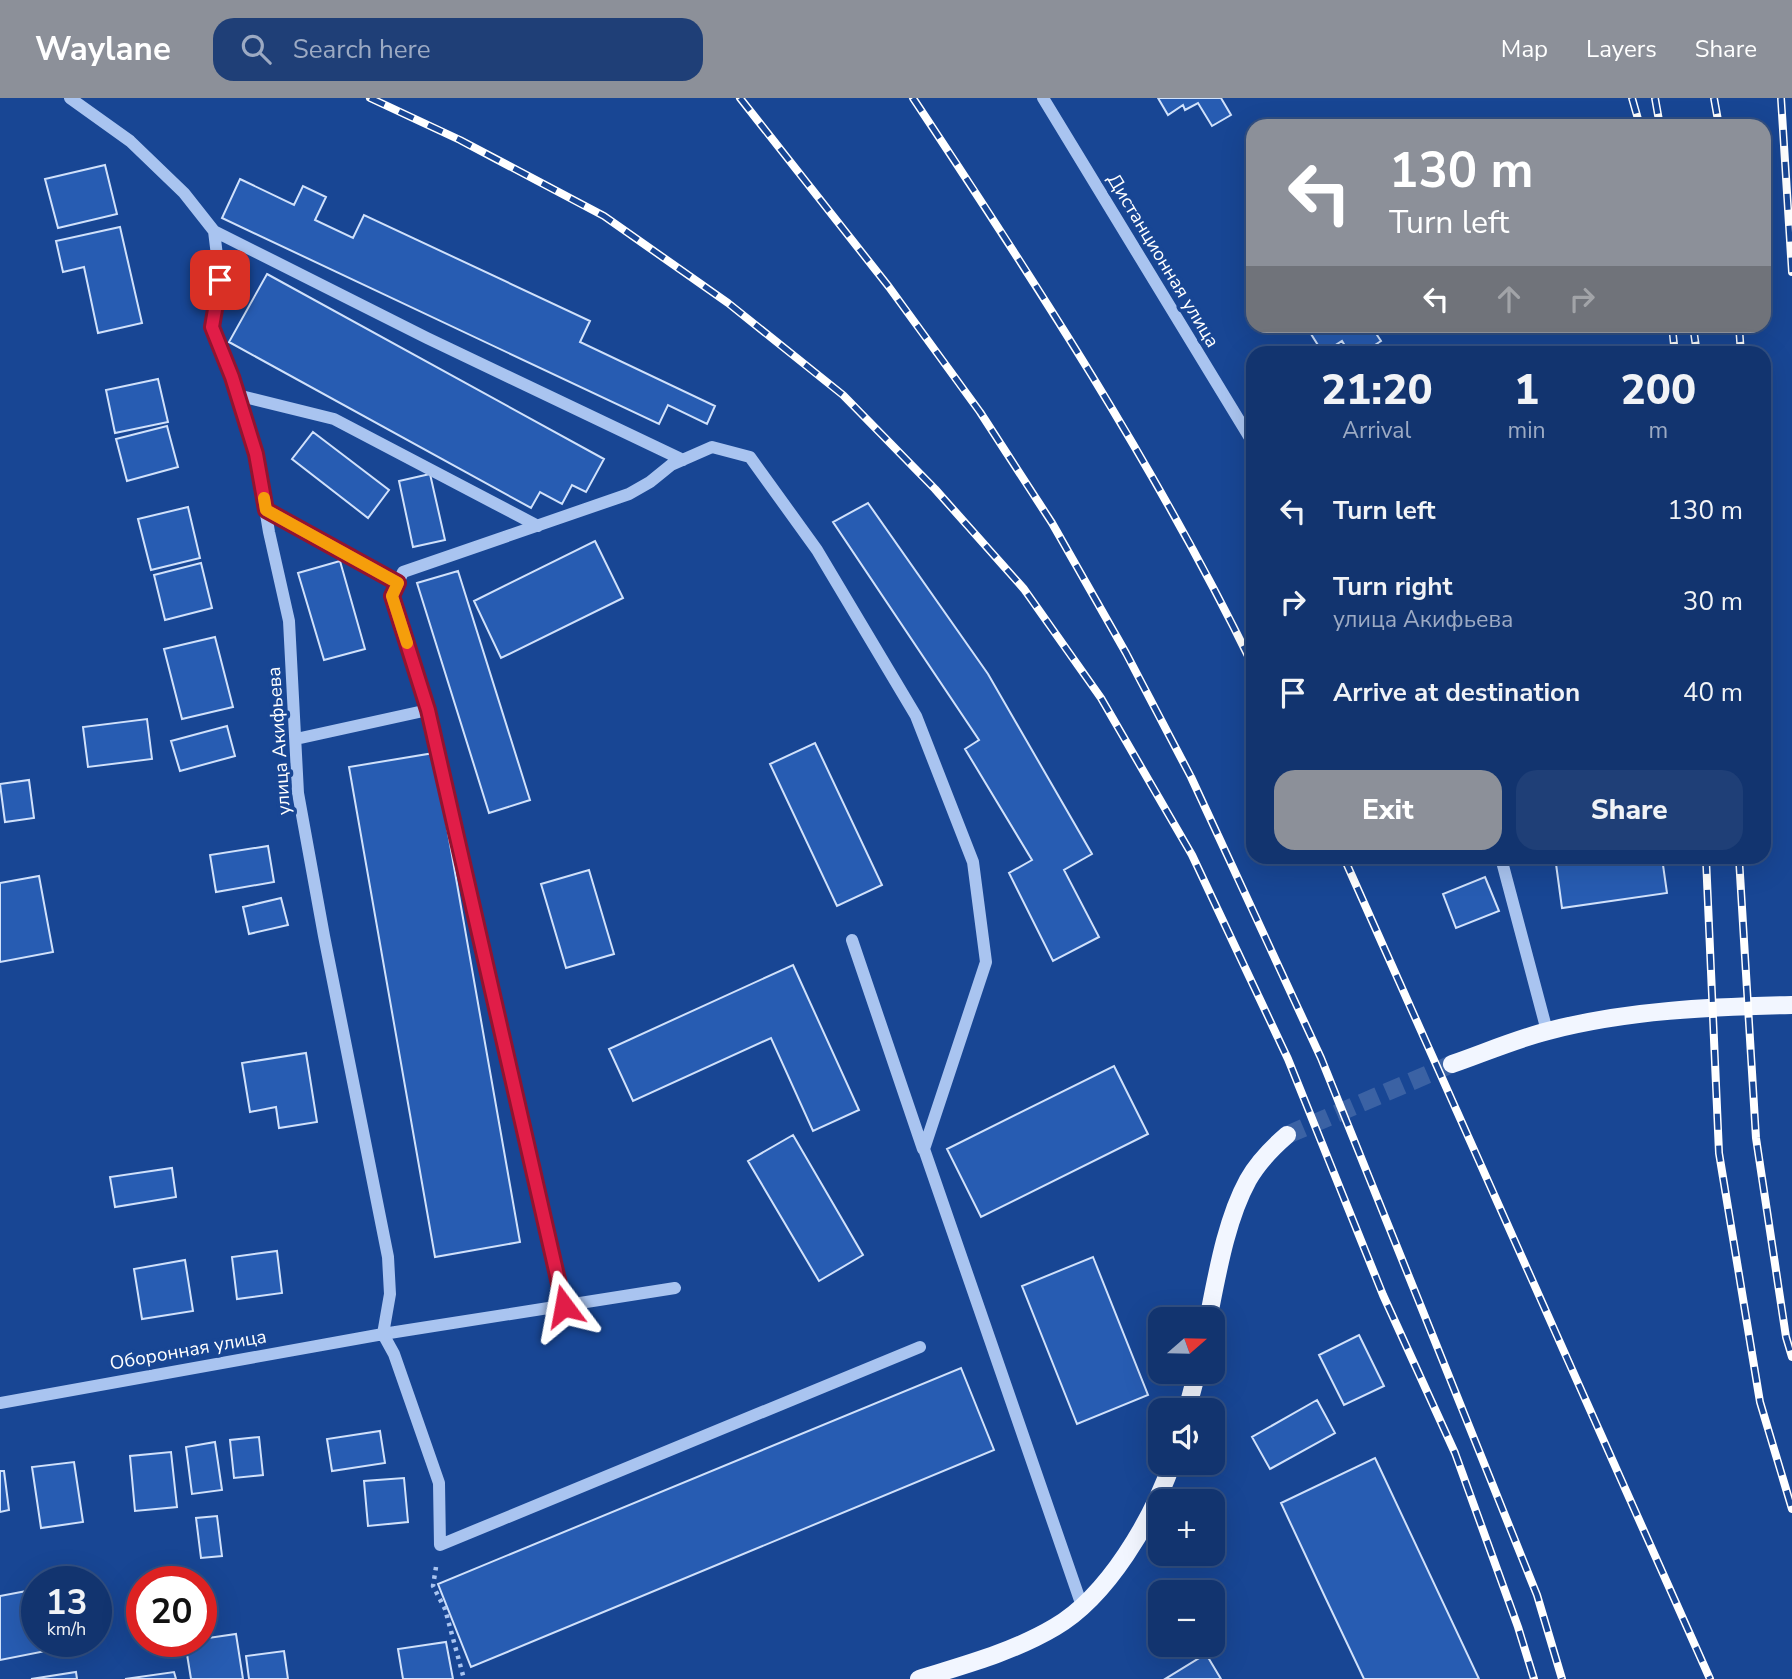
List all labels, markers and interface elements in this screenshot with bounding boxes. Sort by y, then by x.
search box [213,18,703,81]
text: Waylane [35,27,171,72]
icon: search [237,30,275,68]
text: Search here [293,32,431,67]
text: Map [1501,33,1548,65]
text: Layers [1586,33,1657,65]
text: Share [1695,33,1757,65]
text: 130 m [1389,137,1533,204]
icon: left [1274,147,1365,238]
street label: Дистанционная улица [1101,169,1225,352]
text: Turn left [1389,201,1509,244]
pin [190,250,250,310]
icon: arrive [201,261,239,299]
icon: left [1417,280,1455,318]
icon: ahead [1490,280,1528,318]
icon: right [1563,280,1601,318]
text: 21:20 [1321,362,1433,419]
text: 1 [1514,362,1539,419]
text: 200 [1621,362,1696,419]
text: Arrival [1342,415,1411,446]
text: min [1508,415,1546,446]
text: m [1648,415,1668,446]
icon: left [1274,492,1312,530]
text: Turn left [1333,493,1436,528]
text: 130 m [1667,493,1743,528]
text: Turn right [1333,569,1452,604]
icon: right [1274,583,1312,621]
text: 30 m [1683,584,1743,619]
text: улица Акифьева [1333,604,1513,635]
street label: улица Акифьева [261,666,297,816]
icon: arrive [1274,674,1312,712]
text: Arrive at destination [1333,675,1580,710]
text: 40 m [1683,675,1743,710]
button: Exit [1274,770,1502,850]
button: Share [1516,770,1743,850]
position arrow [527,1269,601,1343]
north arrow [1148,1307,1225,1384]
map controls [1148,1307,1225,1657]
street label: Оборонная улица [108,1323,269,1377]
button: sound [1148,1398,1225,1475]
button: + [1148,1489,1225,1566]
speed limit sign: 20 [126,1566,217,1657]
text: 13 [45,1579,88,1626]
button: − [1148,1580,1225,1657]
text: km/h [47,1617,86,1641]

